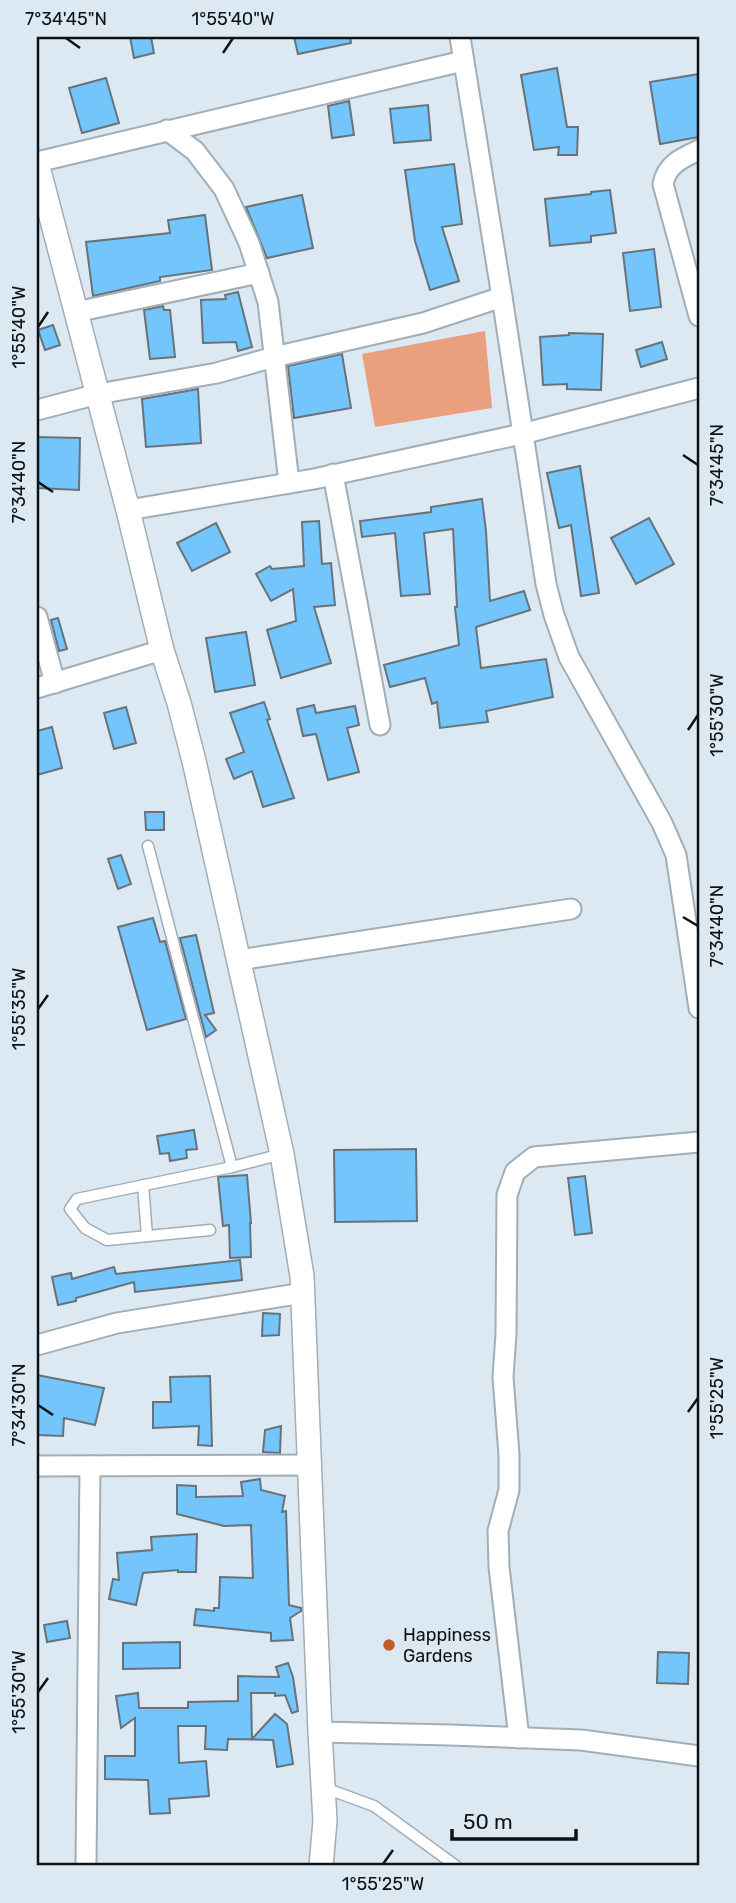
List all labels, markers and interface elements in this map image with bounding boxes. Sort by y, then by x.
text: 7°34'45"N [25,8,107,30]
text: 1°55'40"W [192,8,274,30]
text: 1°55'40"W [8,286,30,368]
text: 7°34'45"N [706,424,728,506]
text: 7°34'40"N [8,441,30,523]
text: 1°55'30"W [706,673,728,757]
text: 7°34'40"N [706,885,728,967]
text: 1°55'35"W [8,968,30,1050]
text: 1°55'25"W [706,1357,728,1439]
text: 7°34'30"N [8,1363,30,1447]
place label: Happiness Gardens [403,1624,491,1667]
marker: Happiness Gardens [381,1637,397,1653]
text: 1°55'30"W [8,1650,30,1734]
scale bar [452,1798,577,1842]
text: 50 m [463,1809,513,1834]
text: 1°55'25"W [342,1873,424,1895]

